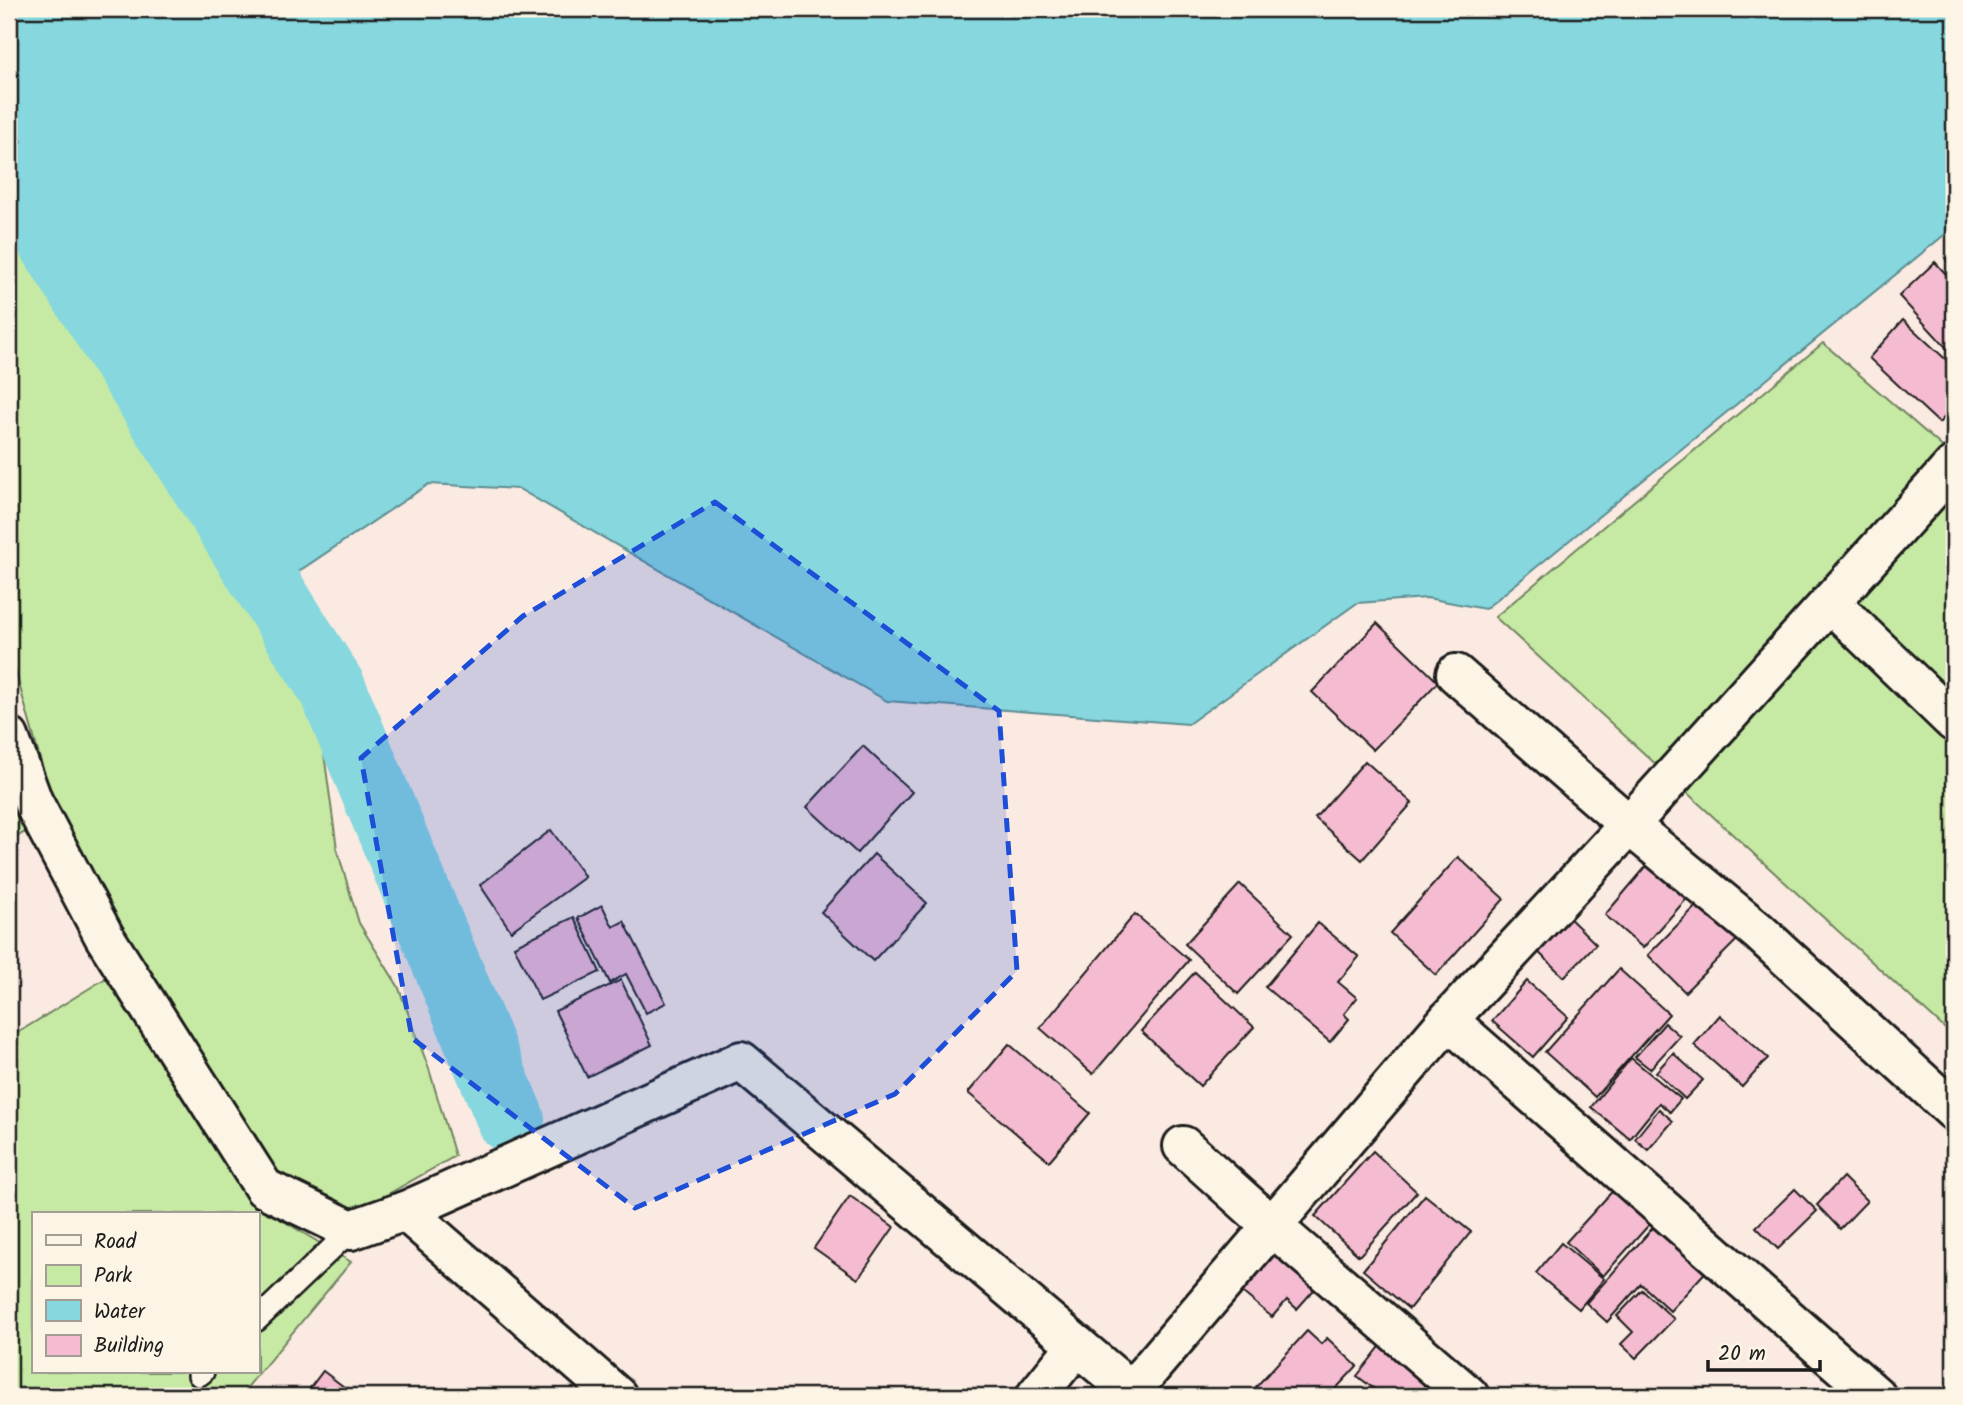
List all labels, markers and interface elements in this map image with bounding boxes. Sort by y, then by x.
legend [32,1212,259,1374]
text: Road [94,1226,137,1259]
text: Park [94,1260,132,1293]
text: Water [94,1296,146,1329]
scale bar [1708,1328,1820,1372]
text: Building [94,1330,164,1363]
text: 20 m [1718,1338,1766,1371]

